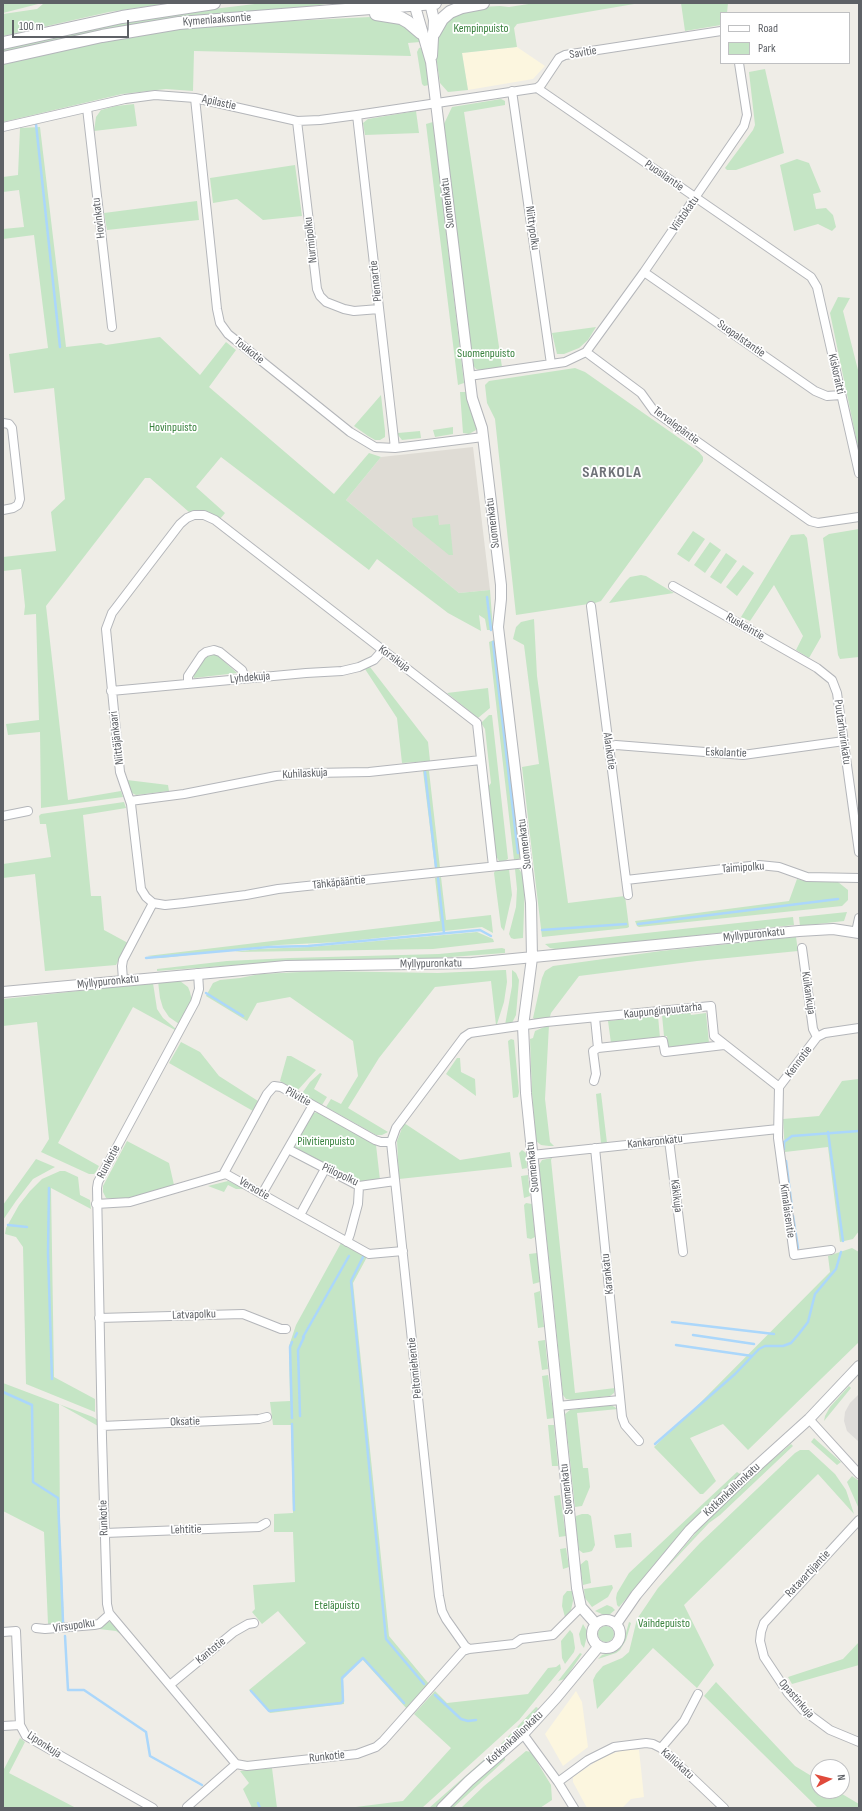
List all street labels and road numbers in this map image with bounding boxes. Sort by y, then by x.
street label: Kymenlaaksontie [182,10,252,30]
street label: Savitie [568,44,598,62]
street label: Apilastie [201,92,237,114]
street label: Puosilantie [642,157,686,195]
street label: Suomenkatu [438,177,458,229]
street label: Viistokatu [667,193,703,235]
street label: Hovinkatu [89,197,109,239]
street label: Niittypolku [522,205,542,251]
street label: Nurmipolku [301,216,321,264]
street label: Piennartie [367,260,385,302]
street label: Suopalstantie [714,317,768,361]
street label: Toukotie [231,335,267,367]
street label: Kiskoraitti [824,352,848,396]
street label: Tervalepäntie [650,404,702,448]
street label: Suomenkatu [483,497,503,549]
street label: Ruskeintie [723,610,767,644]
street label: Korsikuja [375,642,413,676]
street label: Lyhdekuja [229,669,271,687]
street label: Puutarhurinkatu [830,699,854,765]
street label: Niittäjänkaari [107,710,127,766]
street label: Alankotie [599,731,619,771]
street label: Eskolantie [705,745,747,761]
street label: Kuhilaskuja [282,766,328,782]
street label: Suomenkatu [515,818,535,870]
street label: Taimipolku [721,859,765,877]
street label: Tähkäpääntie [312,873,366,893]
street label: Myllypuronkatu [722,925,786,945]
street label: Myllypuronkatu [400,956,462,972]
street label: Kuikankuja [798,971,818,1015]
street label: Myllypuronkatu [76,972,140,992]
street label: Kaupunginpuutarha [623,1000,703,1022]
street label: Kennotie [782,1043,816,1081]
street label: Pilvitie [283,1084,313,1110]
street label: Kankaronkatu [627,1132,683,1152]
street label: Suomenkatu [523,1141,543,1193]
street label: Runkotie [94,1143,124,1181]
street label: Piilopolku [320,1160,360,1190]
street label: Versotie [236,1174,272,1204]
street label: Käkikuja [667,1179,685,1213]
street label: Kimalaisentie [776,1183,798,1239]
street label: Karankatu [599,1253,617,1295]
street label: Latvapolku [172,1307,216,1323]
street label: Peltomiehentie [405,1337,425,1399]
street label: Oksatie [170,1414,200,1430]
street label: Kotkankallionkatu [701,1460,763,1520]
street label: Suomenkatu [557,1463,577,1515]
street label: Runkotie [96,1500,112,1536]
street label: Lehtitie [170,1522,202,1538]
street label: Ratavartijantie [782,1547,834,1601]
street label: Virsupolku [52,1616,96,1636]
street label: Kantotie [193,1635,229,1667]
street label: Opastinkuja [775,1676,817,1722]
street label: Kotkankallionkatu [484,1708,546,1768]
street label: Liponkuja [24,1729,64,1761]
street label: Kalliokatu [657,1745,697,1783]
street label: Runkotie [308,1748,346,1766]

